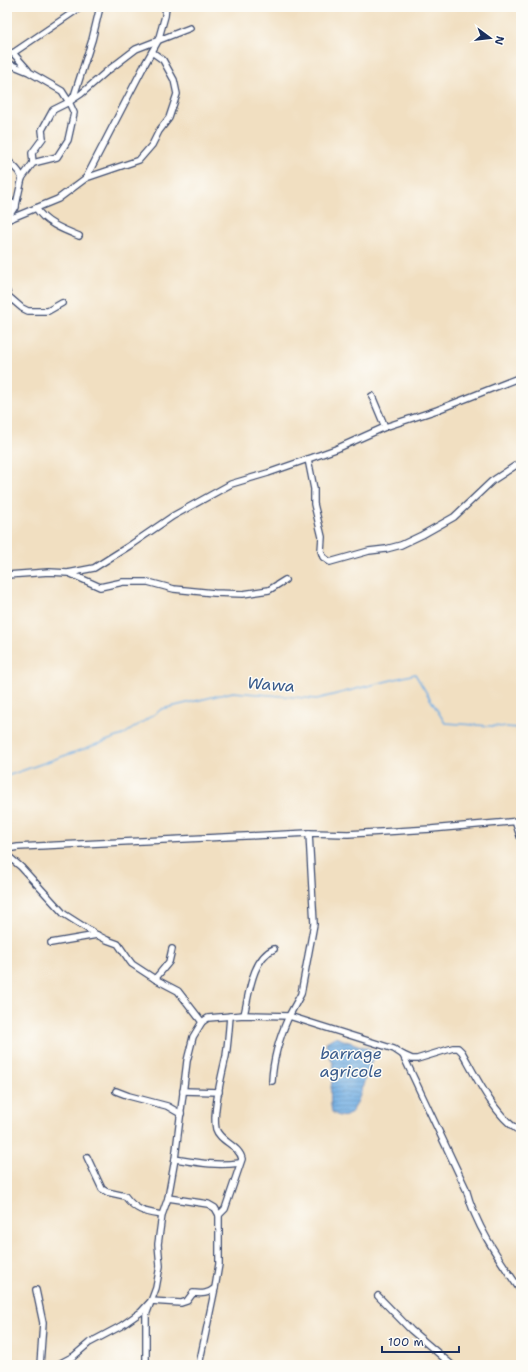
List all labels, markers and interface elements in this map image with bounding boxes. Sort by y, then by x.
north arrow [470,18,510,58]
text: N [491,34,508,47]
water label: Wawa [246,672,296,697]
water label: barrage agricole [320,1043,382,1082]
scale bar [382,1328,459,1354]
text: 100 m [388,1334,424,1350]

